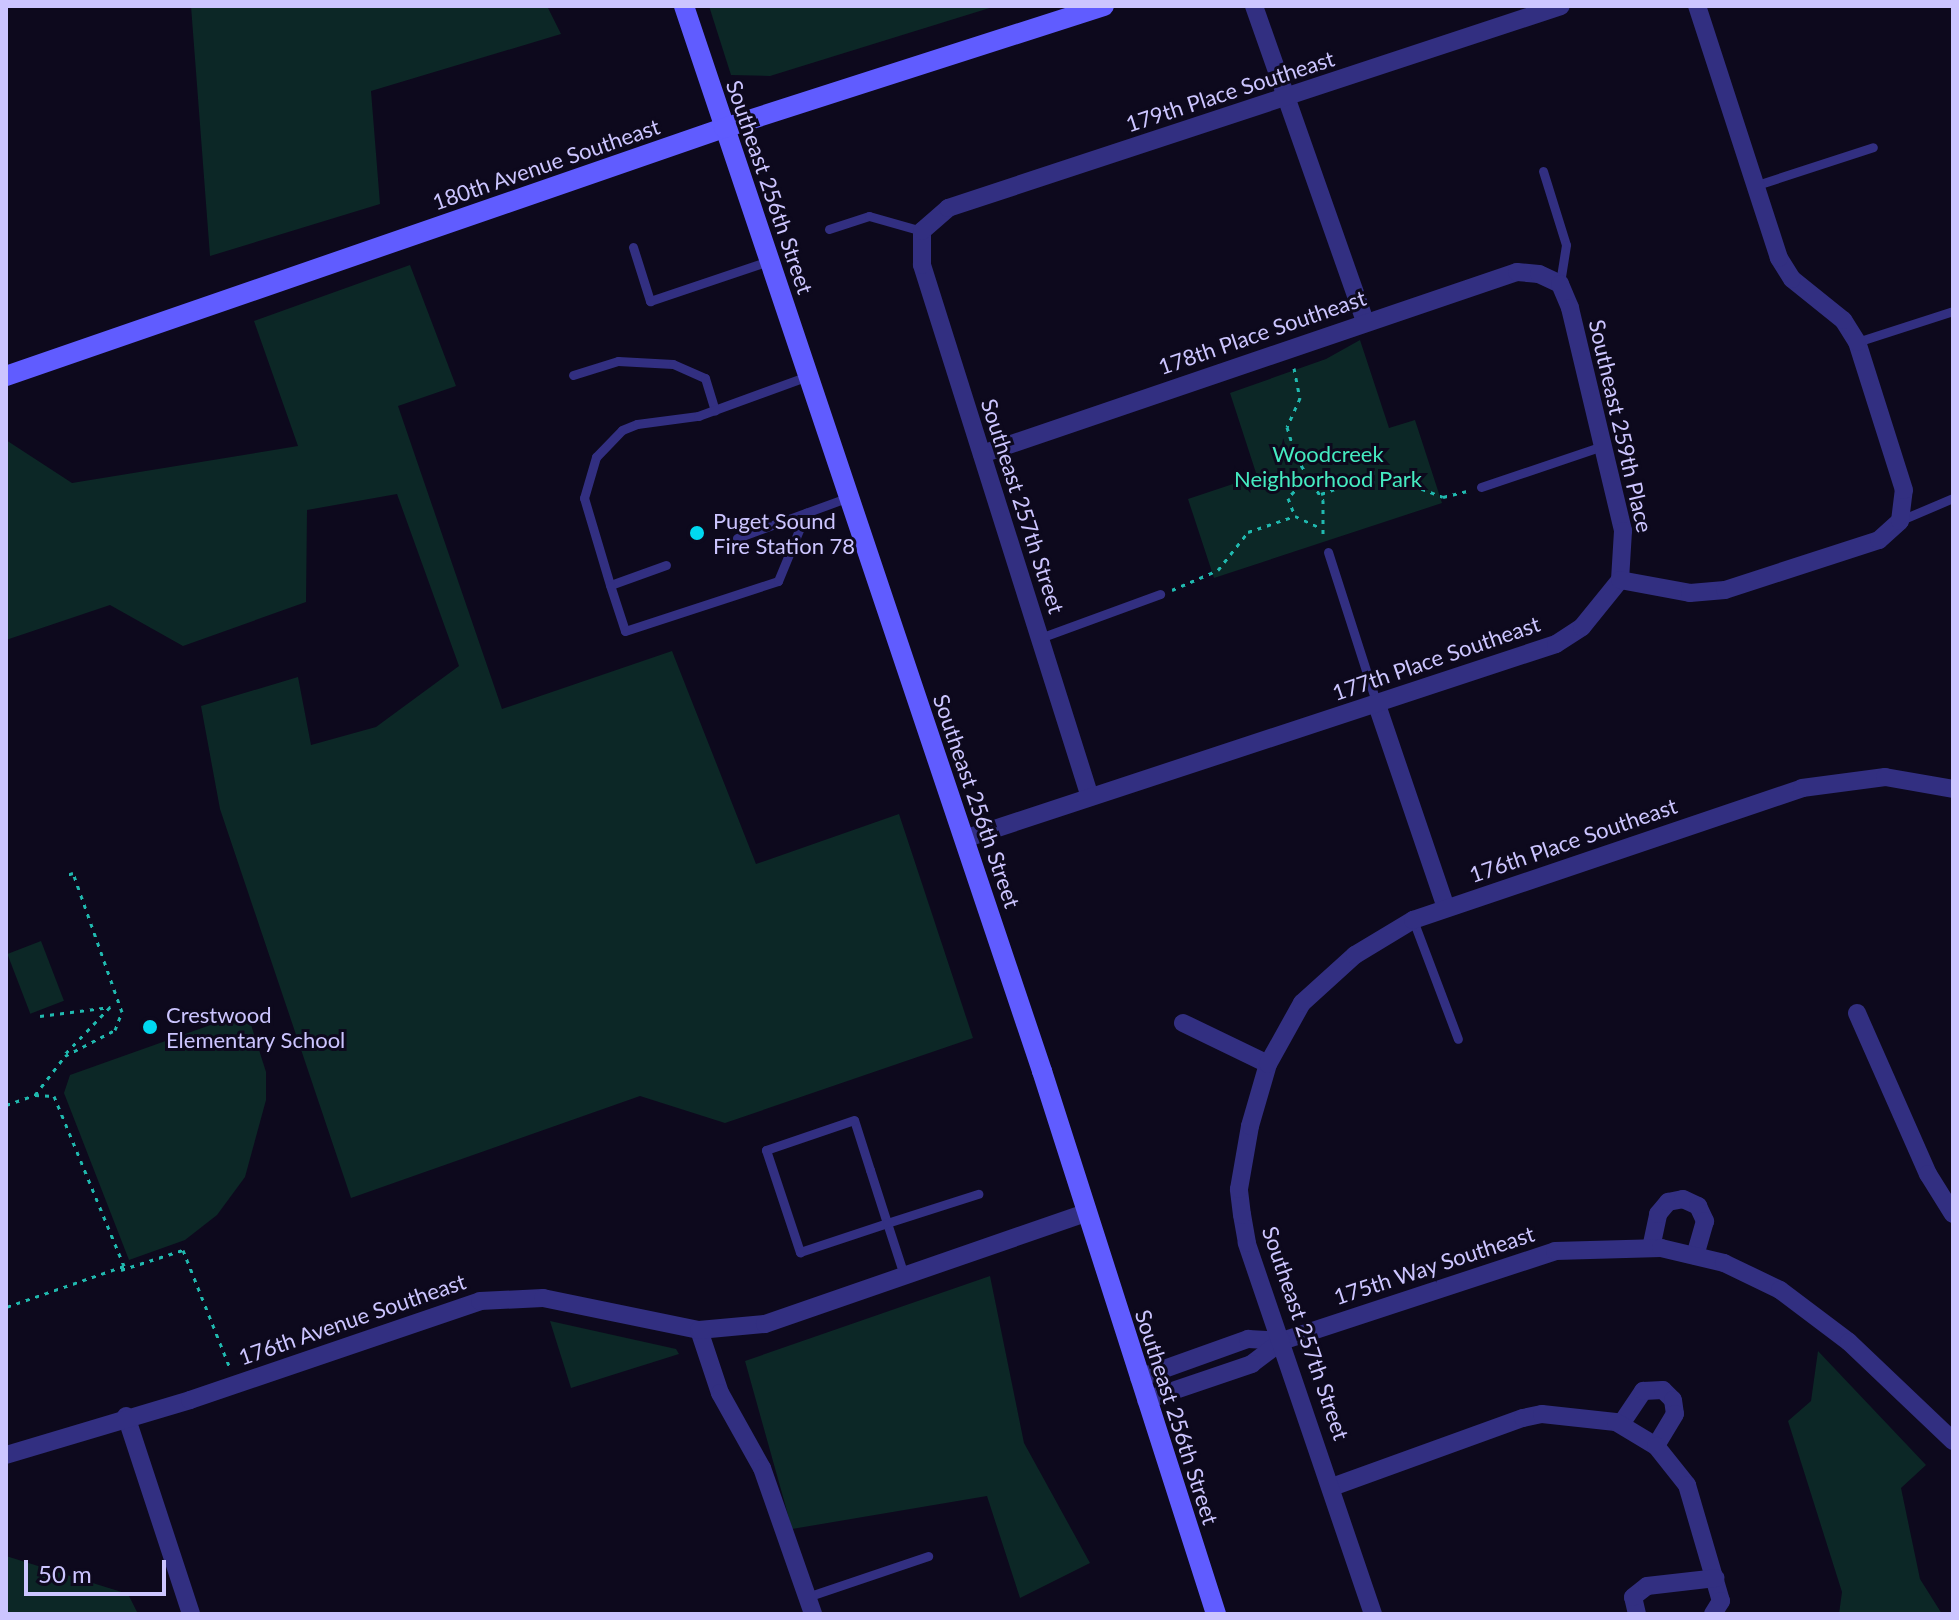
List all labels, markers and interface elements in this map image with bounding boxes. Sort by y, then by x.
street label: 179th Place Southeast [1122,45,1338,137]
street label: Southeast 256th Street [721,77,819,297]
street label: 180th Avenue Southeast [429,113,663,215]
street label: 178th Place Southeast [1155,284,1369,380]
street label: Southeast 259th Place [1584,317,1658,535]
street label: Southeast 257th Street [976,395,1070,617]
park label: Woodcreek Neighborhood Park [1234,440,1422,492]
place label: Puget Sound Fire Station 78 [713,507,855,558]
marker: Puget Sound Fire Station 78 [688,524,706,542]
street label: 177th Place Southeast [1329,610,1543,706]
street label: Southeast 256th Street [928,691,1026,911]
street label: 176th Place Southeast [1466,792,1680,888]
place label: Crestwood Elementary School [166,1001,346,1052]
marker: Crestwood Elementary School [141,1018,159,1036]
street label: 175th Way Southeast [1330,1220,1538,1310]
street label: Southeast 257th Street [1257,1223,1355,1443]
street label: 176th Avenue Southeast [235,1268,469,1370]
street label: Southeast 256th Street [1130,1306,1224,1528]
scale bar [28,1544,170,1594]
text: 50 m [38,1559,92,1588]

